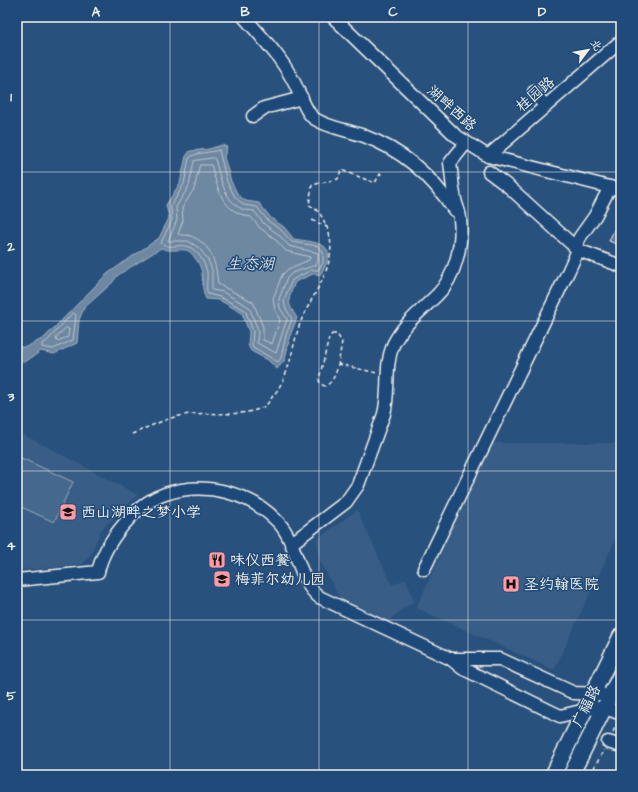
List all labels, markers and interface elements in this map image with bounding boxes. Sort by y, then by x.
text: A [92,3,101,21]
text: B [240,3,250,21]
text: C [388,3,398,21]
text: D [538,3,547,21]
north arrow [568,30,608,70]
text: 北 [587,36,605,54]
street label: 桂园路 [511,72,559,117]
street label: 湖畔西路 [422,80,481,136]
text: 1 [10,88,12,106]
text: 2 [6,238,15,256]
water label: 生态湖 [226,253,276,275]
text: 3 [7,388,15,406]
school or university icon: 西山湖畔之梦小学 [58,502,78,522]
place label: 西山湖畔之梦小学 [81,502,201,523]
text: 4 [7,537,16,555]
restaurant icon: 味仪西餐 [207,550,227,570]
place label: 味仪西餐 [230,550,290,571]
school or university icon: 梅菲尔幼儿园 [212,569,232,589]
place label: 梅菲尔幼儿园 [235,569,325,590]
hospital icon: 圣约翰医院 [501,574,521,594]
place label: 圣约翰医院 [524,574,599,595]
street label: 广福路 [567,681,606,731]
text: 5 [6,687,16,705]

